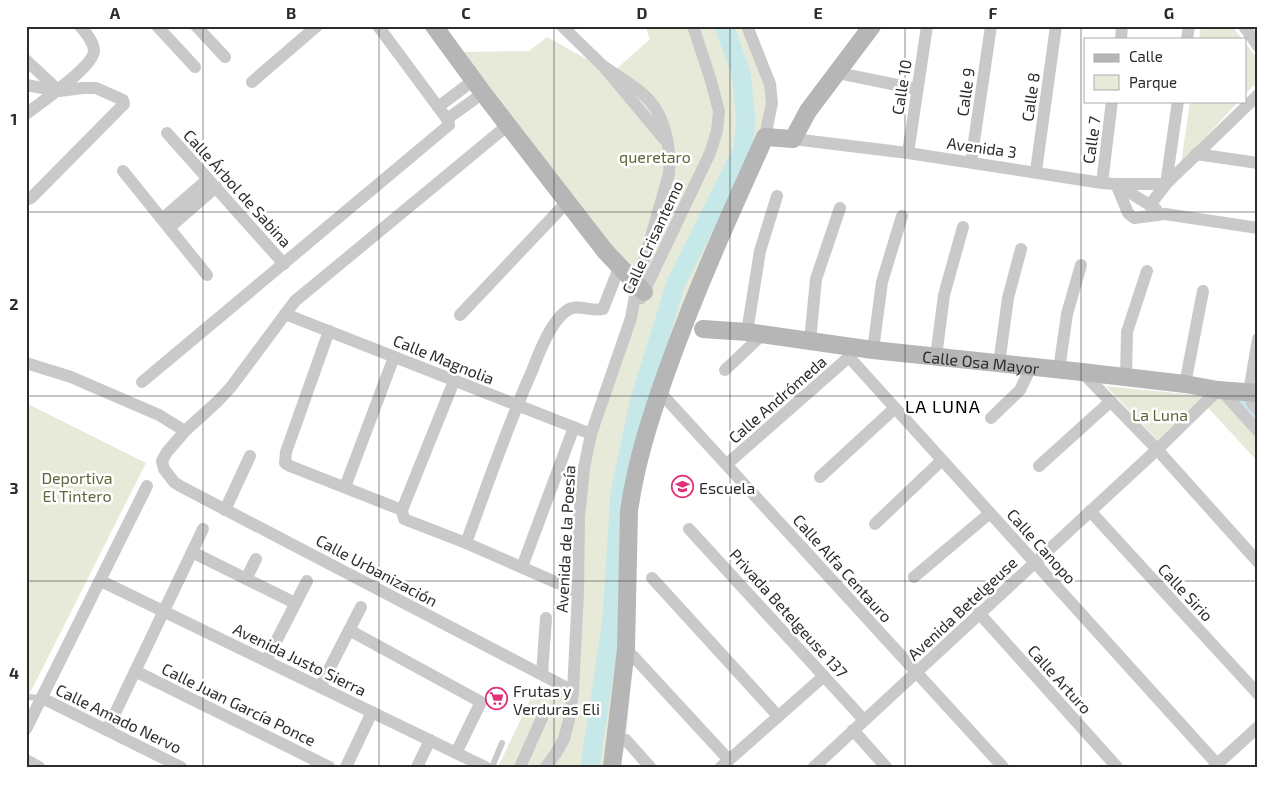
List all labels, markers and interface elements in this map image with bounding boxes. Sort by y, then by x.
text: A [110,3,121,22]
text: B [286,3,296,22]
text: C [461,3,471,22]
text: D [637,3,648,22]
text: E [813,3,823,22]
text: F [989,3,998,22]
text: G [1164,3,1174,22]
legend [1084,38,1246,102]
text: Calle [1129,47,1163,65]
street label: Calle 10 [887,58,915,116]
street label: Calle 9 [952,67,978,117]
street label: Calle 8 [1017,71,1043,123]
text: Parque [1129,73,1177,91]
text: 1 [11,109,17,128]
street label: Calle 7 [1078,115,1104,165]
street label: Calle Árbol de Sabina [180,125,296,251]
street label: Avenida 3 [946,133,1018,161]
park label: queretaro [619,147,691,166]
street label: Calle Crisantemo [617,177,687,297]
text: 2 [9,294,19,313]
street label: Calle Magnolia [391,330,497,388]
street label: Calle Osa Mayor [922,346,1041,377]
street label: Calle Andrómeda [724,351,830,447]
district label: LA LUNA [905,395,981,417]
park label: La Luna [1132,405,1188,424]
street label: Avenida de la Poesía [552,465,578,613]
park label: Deportiva El Tintero [41,468,113,505]
school or university icon: Escuela [671,475,695,499]
text: 3 [9,478,19,497]
place label: Escuela [699,478,755,497]
street label: Calle Canopo [1003,505,1081,587]
street label: Calle Alfa Centauro [790,510,896,626]
street label: Calle Urbanización [313,530,441,610]
street label: Privada Betelgeuse 137 [726,545,852,681]
street label: Avenida Betelgeuse [903,552,1021,664]
street label: Calle Sirio [1155,559,1217,625]
street label: Avenida Justo Sierra [230,619,370,699]
street label: Calle Arturo [1024,641,1096,717]
street label: Calle Juan García Ponce [159,658,319,750]
text: 4 [9,663,19,682]
street label: Calle Amado Nervo [53,679,185,757]
place label: Frutas y Verduras Eli [513,681,600,718]
supermarket icon: Frutas y Verduras Eli [485,687,509,711]

